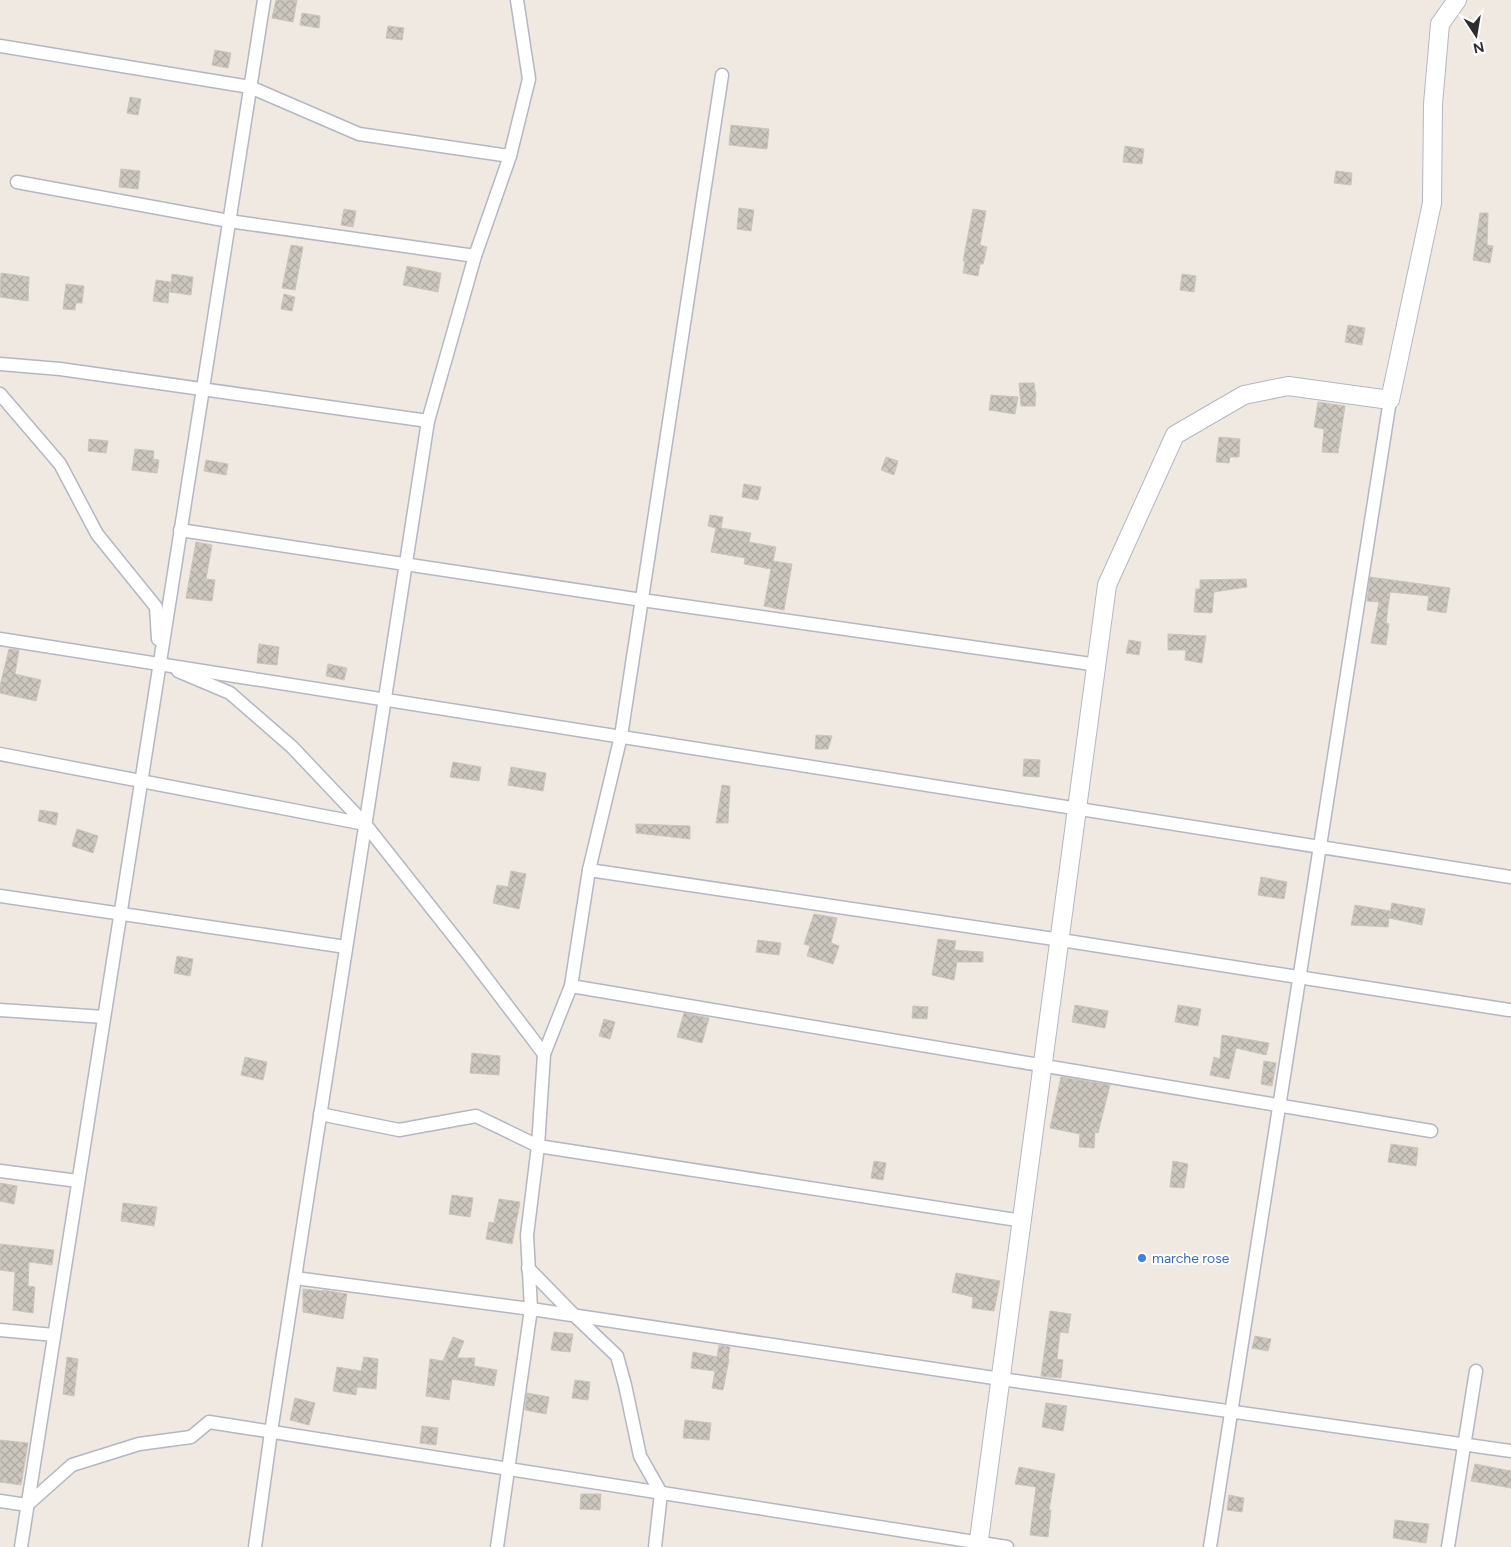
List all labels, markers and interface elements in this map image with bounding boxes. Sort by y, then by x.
north arrow [1451,10,1501,60]
text: N [1472,38,1486,57]
place label: marche rose [1152,1250,1230,1267]
marker: marche rose [1136,1252,1148,1264]

